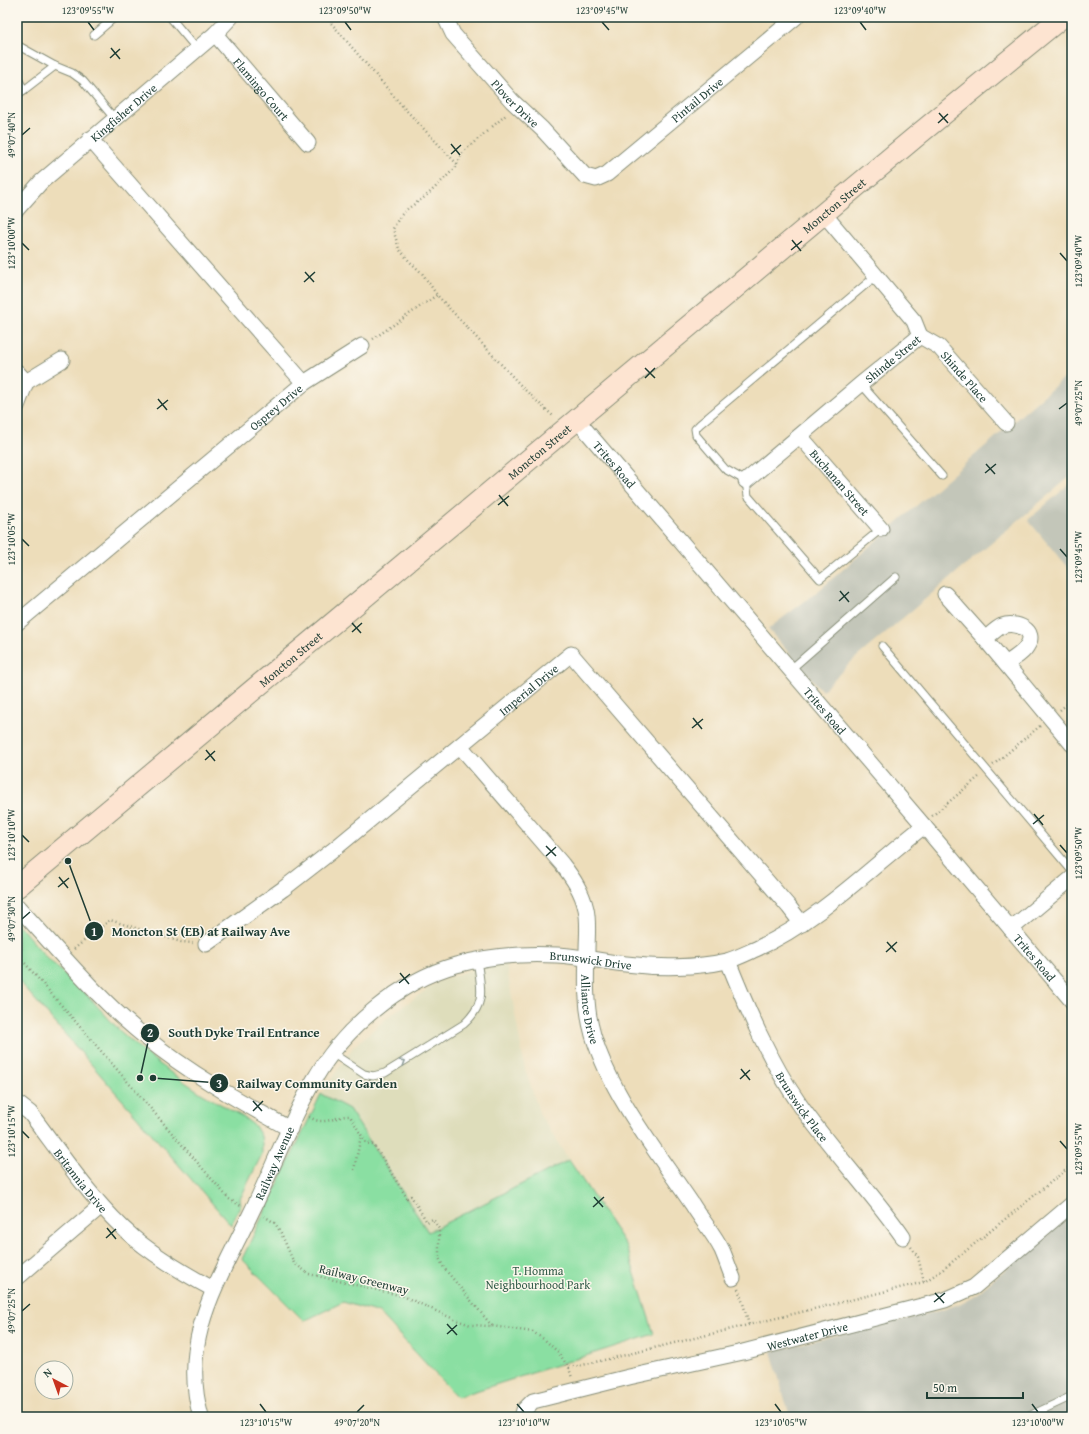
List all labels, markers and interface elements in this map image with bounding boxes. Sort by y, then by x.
text: 123°09'55"W [62,3,115,18]
text: 123°09'50"W [319,3,372,18]
text: 123°09'45"W [576,3,629,18]
text: 123°09'40"W [834,3,887,18]
street label: Flamingo Court [230,54,294,125]
street label: Pintail Drive [667,73,727,126]
street label: Plover Drive [488,75,543,131]
street label: Kingfisher Drive [86,79,160,145]
text: 49°07'40"N [4,112,19,158]
street label: Moncton Street [798,173,870,237]
text: 123°10'00"W [4,216,19,269]
text: 123°09'40"W [1071,234,1086,287]
street label: Shinde Street [861,330,925,386]
street label: Shinde Place [937,347,993,406]
street label: Osprey Drive [245,379,306,434]
text: 49°07'25"N [1071,380,1086,426]
street label: Moncton Street [504,419,575,483]
street label: Trites Road [590,437,640,492]
street label: Buchanan Street [806,445,874,519]
text: 123°10'05"W [4,512,19,565]
text: 123°09'45"W [1071,530,1086,583]
street label: Moncton Street [255,627,326,690]
street label: Imperial Drive [495,659,562,719]
street label: Trites Road [800,683,851,738]
text: 123°10'10"W [4,808,19,861]
text: 123°09'50"W [1071,826,1086,879]
text: 49°07'30"N [4,896,19,942]
callout: Moncton St (EB) at Railway Ave [84,919,298,944]
text: Moncton St (EB) at Railway Ave [112,922,290,941]
text: 1 [91,923,97,940]
street label: Trites Road [1010,930,1060,985]
street label: Brunswick Drive [549,946,633,973]
street label: Alliance Drive [578,974,604,1047]
callout: South Dyke Trail Entrance [140,1020,327,1045]
text: South Dyke Trail Entrance [168,1023,320,1042]
text: 2 [147,1024,153,1041]
one-way arrow [399,1059,406,1067]
street label: Brunswick Place [772,1068,833,1146]
callout: Railway Community Garden [209,1071,405,1096]
text: Railway Community Garden [237,1074,397,1093]
text: 3 [216,1075,222,1092]
text: 123°10'15"W [4,1104,19,1157]
text: 123°09'55"W [1071,1122,1086,1175]
street label: Railway Avenue [250,1123,298,1203]
street label: Britannia Drive [51,1145,112,1216]
street label: Railway Greenway [317,1260,411,1298]
park label: T. Homma Neighbourhood Park [486,1262,591,1293]
text: 49°07'25"N [4,1288,19,1334]
street label: Westwater Drive [765,1317,850,1354]
north arrow [34,1360,74,1400]
text: N [39,1364,56,1381]
scale bar [927,1374,1023,1400]
text: 50 m [933,1379,957,1396]
text: 123°10'15"W [240,1415,293,1430]
text: 49°07'20"N [334,1415,380,1430]
text: 123°10'10"W [498,1415,551,1430]
text: 123°10'05"W [755,1415,808,1430]
text: 123°10'00"W [1012,1415,1065,1430]

